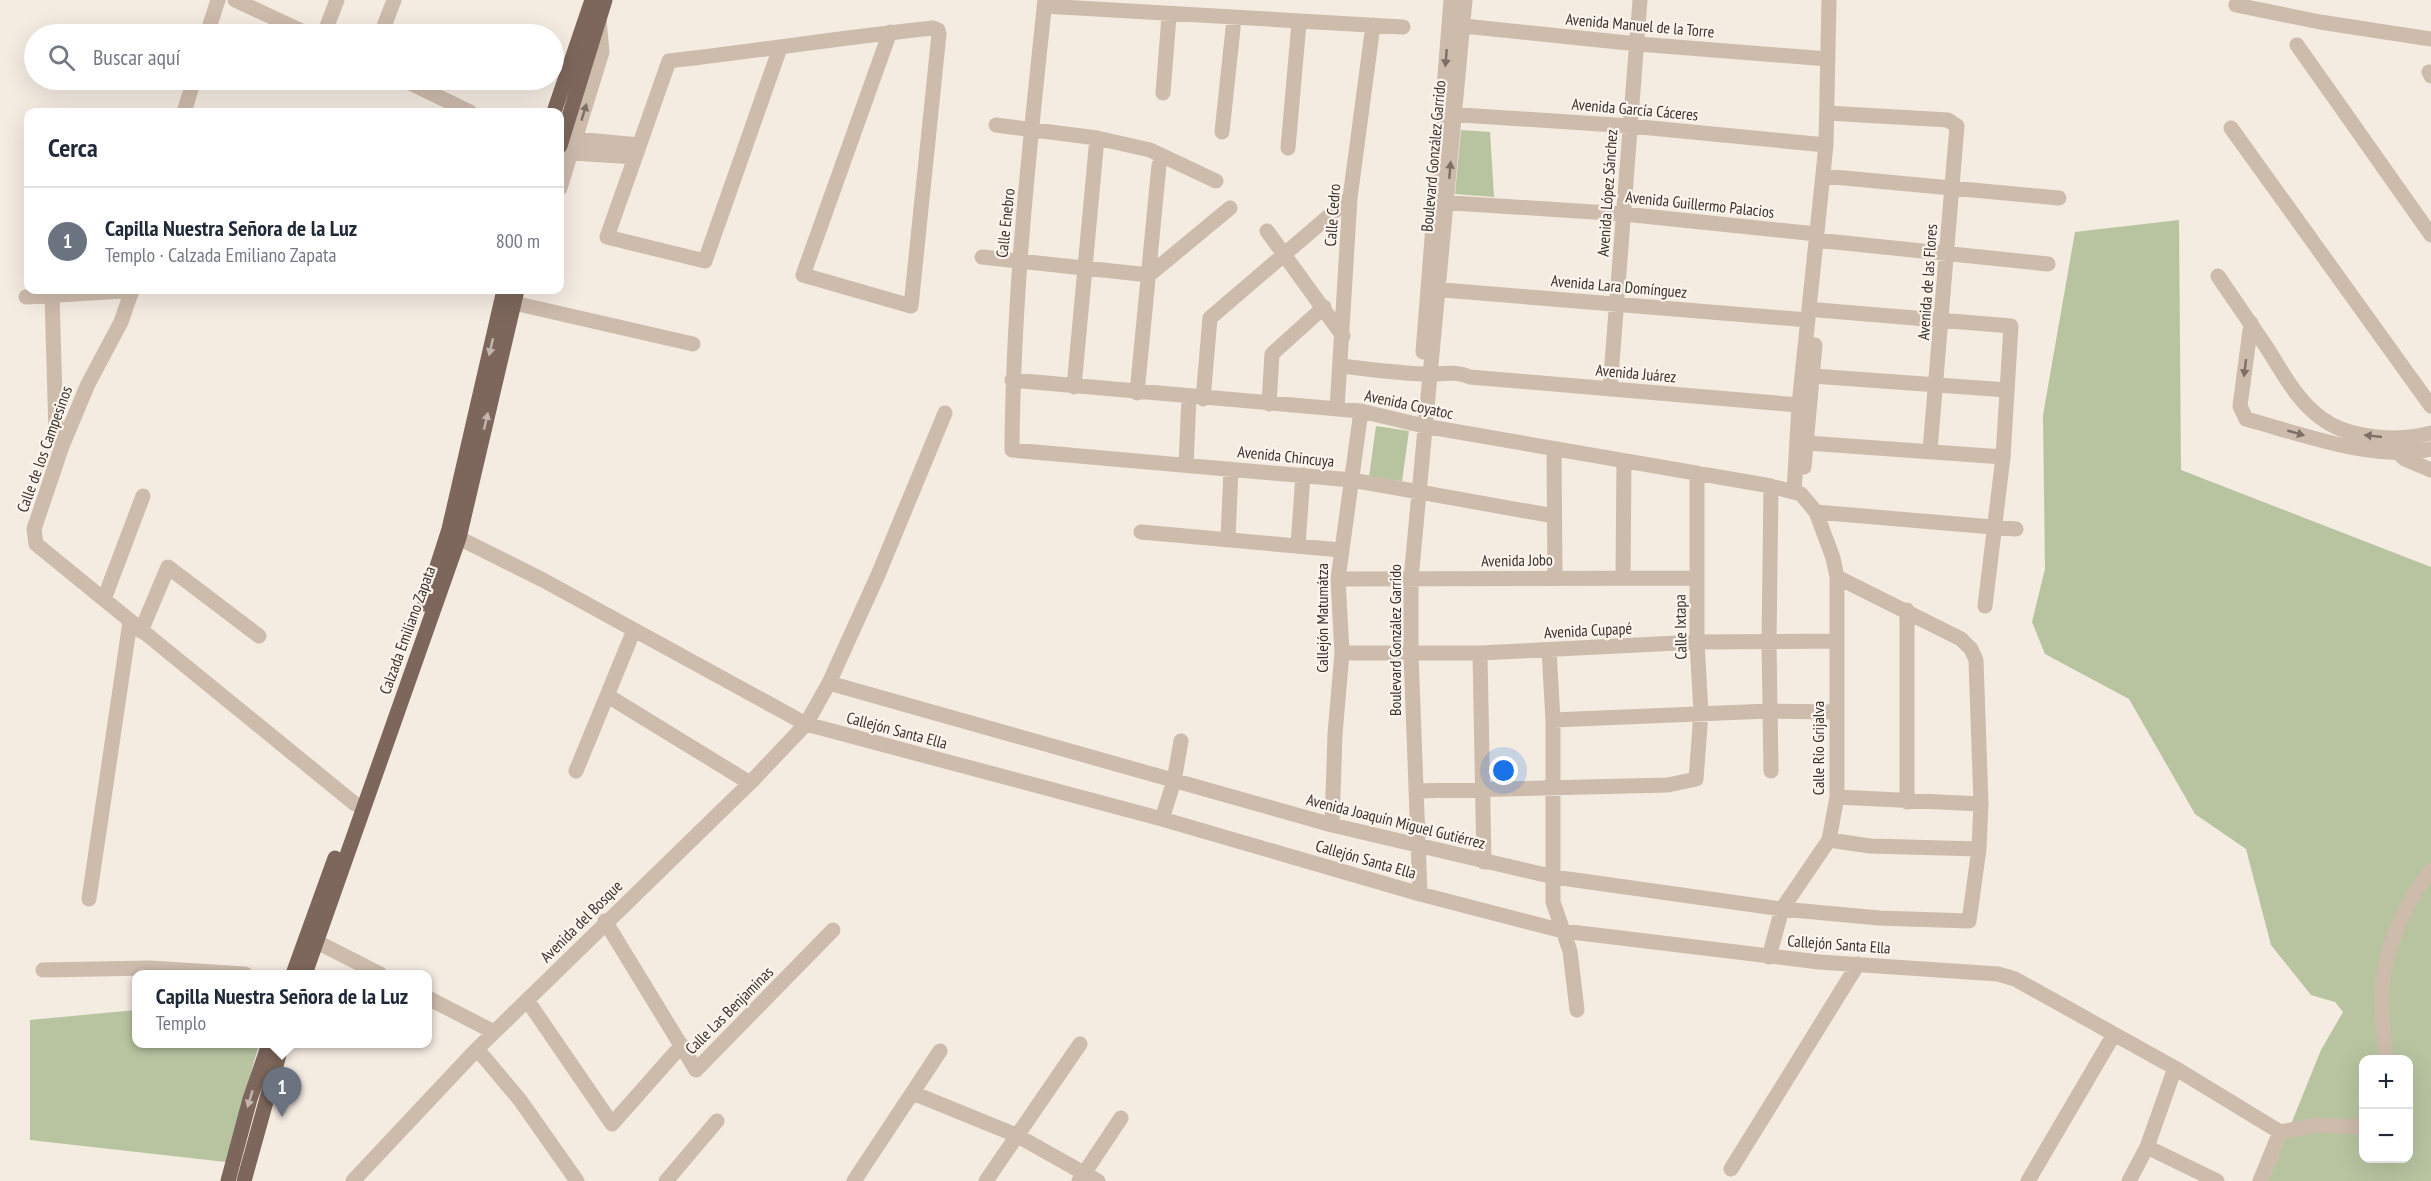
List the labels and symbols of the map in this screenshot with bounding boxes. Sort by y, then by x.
street label: Avenida Manuel de la Torre [1565,9,1715,41]
one-way arrow [1441,49,1451,68]
street label: Boulevard González Garrido [1416,79,1450,233]
street label: Avenida García Cáceres [1571,94,1699,124]
one-way arrow [580,103,589,121]
street label: Avenida López Sánchez [1593,129,1621,257]
one-way arrow [1445,160,1455,179]
street label: Calle Cedro [1320,183,1344,247]
street label: Avenida Guillermo Palacios [1625,186,1775,222]
street label: Calle Enebro [991,187,1019,259]
street label: Avenida de las Flores [1913,223,1941,341]
street label: Avenida Lara Domínguez [1550,270,1688,302]
one-way arrow [486,337,495,356]
one-way arrow [2240,359,2249,378]
street label: Avenida Juárez [1595,360,1677,387]
street label: Calle de los Campesinos [12,383,76,515]
street label: Avenida Coyatoc [1363,385,1455,423]
one-way arrow [482,411,492,430]
one-way arrow [2287,428,2305,438]
one-way arrow [2363,431,2382,441]
street label: Avenida Chincuya [1237,441,1335,471]
street label: Avenida Jobo [1481,549,1553,571]
street label: Calzada Emiliano Zapata [375,563,439,697]
street label: Callejón Matumátza [1312,563,1332,673]
street label: Boulevard González Garrido [1385,564,1405,716]
street label: Calle Ixtapa [1669,594,1691,660]
street label: Avenida Cupapé [1543,618,1633,642]
street label: Calle Río Grijalva [1808,701,1828,795]
street label: Callejón Santa Ella [844,707,950,753]
your location [1489,756,1518,785]
street label: Avenida Joaquín Miguel Gutiérrez [1305,789,1488,853]
street label: Callejón Santa Ella [1313,835,1419,883]
street label: Avenida del Bosque [536,876,626,966]
street label: Callejón Santa Ella [1787,930,1891,958]
street label: Calle Las Benjaminas [681,962,777,1058]
pin: 1 [262,1068,302,1117]
one-way arrow [245,1090,254,1108]

